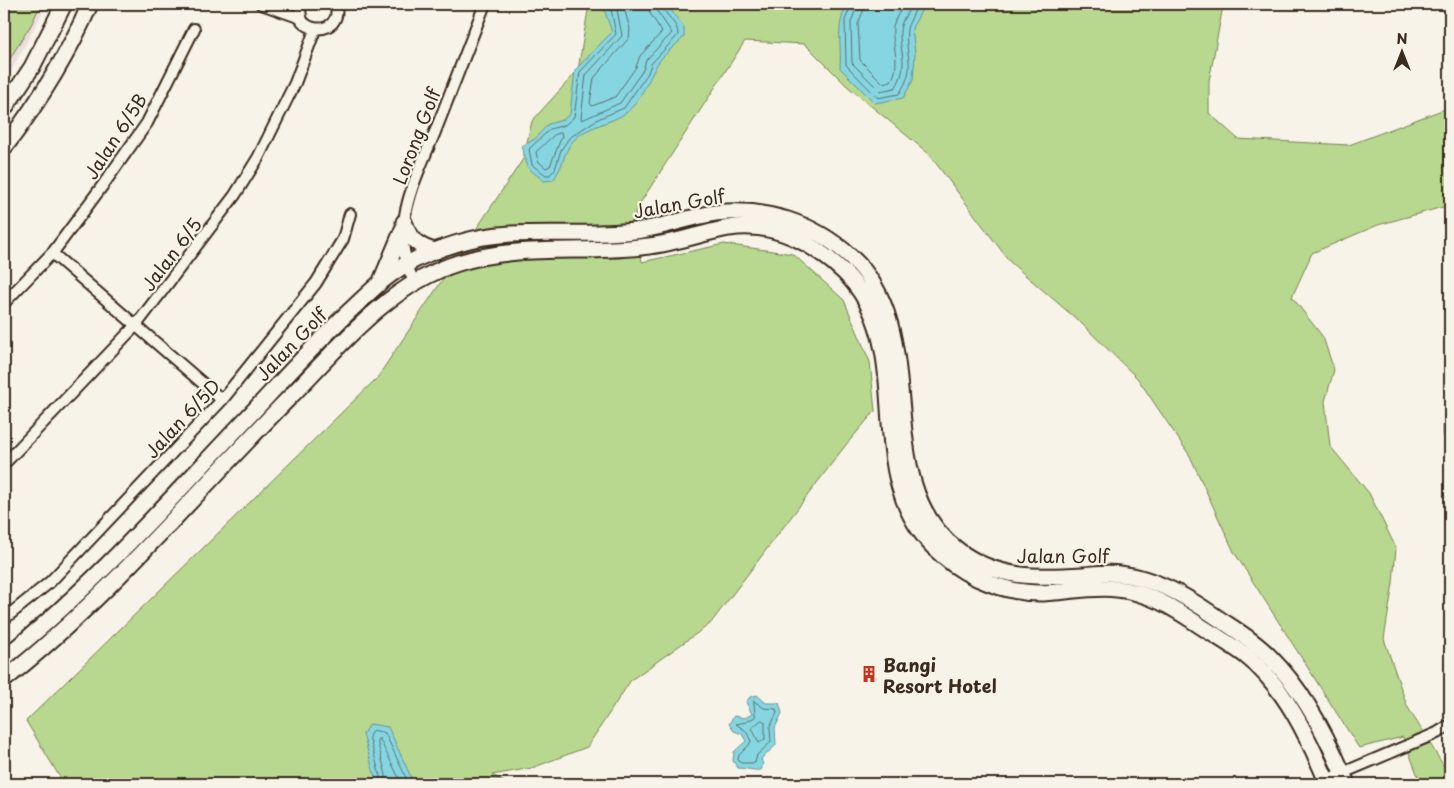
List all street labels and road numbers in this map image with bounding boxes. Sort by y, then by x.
street label: Lorong Golf [385,82,447,188]
street label: Jalan 6/5B [77,88,153,184]
street label: Jalan Golf [631,181,729,224]
street label: Jalan 6/5 [134,212,208,296]
street label: Jalan Golf [249,300,334,387]
street label: Jalan 6/5D [138,372,226,464]
street label: Jalan Golf [1017,542,1111,569]

